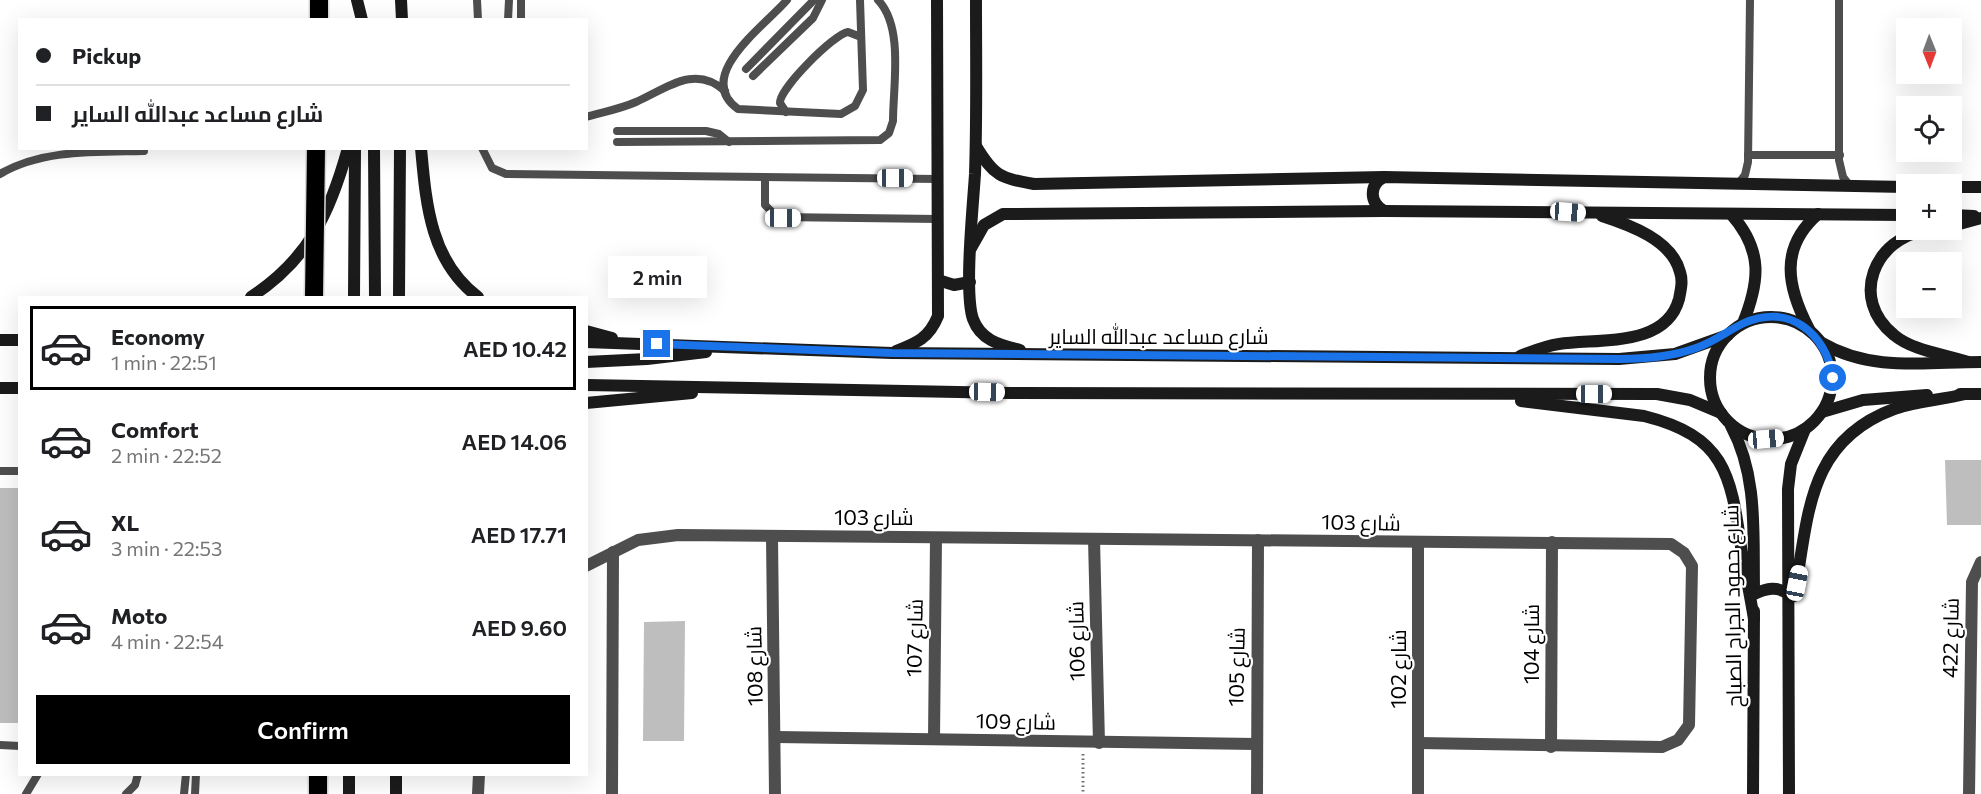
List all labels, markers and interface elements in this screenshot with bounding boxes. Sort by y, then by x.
north arrow [1896,18,1962,84]
map controls [1896,18,1962,318]
text: Pickup [72,42,141,69]
button: locate [1896,96,1962,162]
text: شارع مساعد عبدالله الساير [72,100,323,127]
car [877,169,913,187]
button: + [1896,174,1962,240]
car [1549,202,1587,222]
car [765,209,801,227]
button: − [1896,252,1962,318]
callout: 2 min [608,257,706,299]
text: 2 min [633,265,682,289]
icon: car [39,321,93,375]
text: Economy [111,323,205,350]
street label: شارع مساعد عبدالله الساير [1048,323,1269,351]
route end [643,330,670,357]
text: AED 10.42 [463,335,567,362]
text: 1 min · 22:51 [111,350,217,374]
route start [1819,364,1846,391]
car [969,383,1005,401]
car [1576,385,1612,403]
icon: car [39,414,93,468]
text: Comfort [111,416,199,443]
text: AED 14.06 [462,428,567,455]
car [1747,428,1785,450]
text: 2 min · 22:52 [111,443,222,467]
street label: شارع 103 [834,504,914,532]
street label: شارع حمود الجراح الصباح [1717,504,1749,708]
icon: car [39,507,93,561]
street label: شارع 103 [1321,508,1401,538]
text: XL [111,509,139,536]
text: AED 17.71 [471,521,567,548]
text: 3 min · 22:53 [111,536,222,560]
car [1785,564,1809,602]
street label: شارع 422 [1936,598,1966,678]
street label: شارع 107 [900,599,930,677]
icon: car [39,600,93,654]
street label: شارع 106 [1062,601,1092,681]
text: Moto [111,602,167,629]
street label: شارع 104 [1518,604,1546,684]
text: AED 9.60 [471,614,567,641]
street label: شارع 108 [740,626,770,706]
street label: شارع 105 [1222,627,1252,707]
text: 4 min · 22:54 [111,629,224,653]
street label: شارع 102 [1385,630,1413,708]
button: Confirm [36,695,570,764]
street label: شارع 109 [976,707,1056,737]

